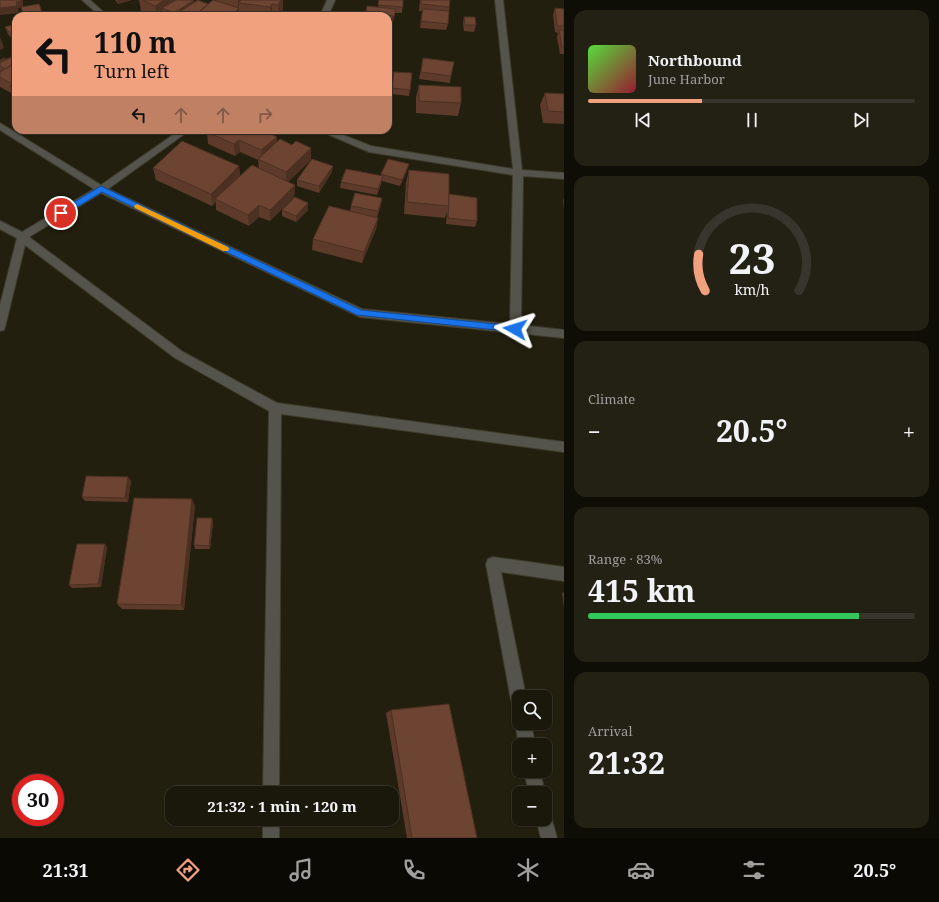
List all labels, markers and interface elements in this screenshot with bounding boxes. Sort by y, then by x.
text: 110 m [94,23,176,61]
icon: left [28,28,80,80]
text: Northbound [648,50,742,70]
text: Turn left [94,59,169,83]
text: June Harbor [648,70,725,88]
icon: left [128,104,150,126]
icon: ahead [170,104,192,126]
icon: ahead [212,104,234,126]
icon: right [254,104,276,126]
icon: previous [632,109,654,131]
icon: pause [741,109,763,131]
icon: next [850,109,872,131]
pin [44,196,78,230]
icon: arrive [50,202,72,224]
text: 23 [728,230,775,286]
text: km/h [734,280,769,299]
position arrow [494,308,536,350]
text: Climate [588,390,635,408]
text: 20.5° [716,410,788,451]
text: − [588,416,601,446]
text: + [903,416,915,446]
text: Range · 83% [588,550,662,568]
text: 415 km [588,570,695,611]
map controls [512,690,552,826]
button: search [512,690,552,730]
text: Arrival [588,722,632,740]
button: + [512,738,552,778]
text: 21:32 [588,742,665,783]
speed limit sign: 30 [12,774,64,826]
button: − [512,786,552,826]
text: 21:32 · 1 min · 120 m [207,796,357,816]
icon: directions [174,856,202,884]
icon: music [287,856,315,884]
icon: phone [400,856,428,884]
icon: climate [514,856,542,884]
icon: car [627,856,655,884]
icon: filters [740,856,768,884]
text: 21:31 [43,858,89,882]
text: 20.5° [853,858,896,882]

